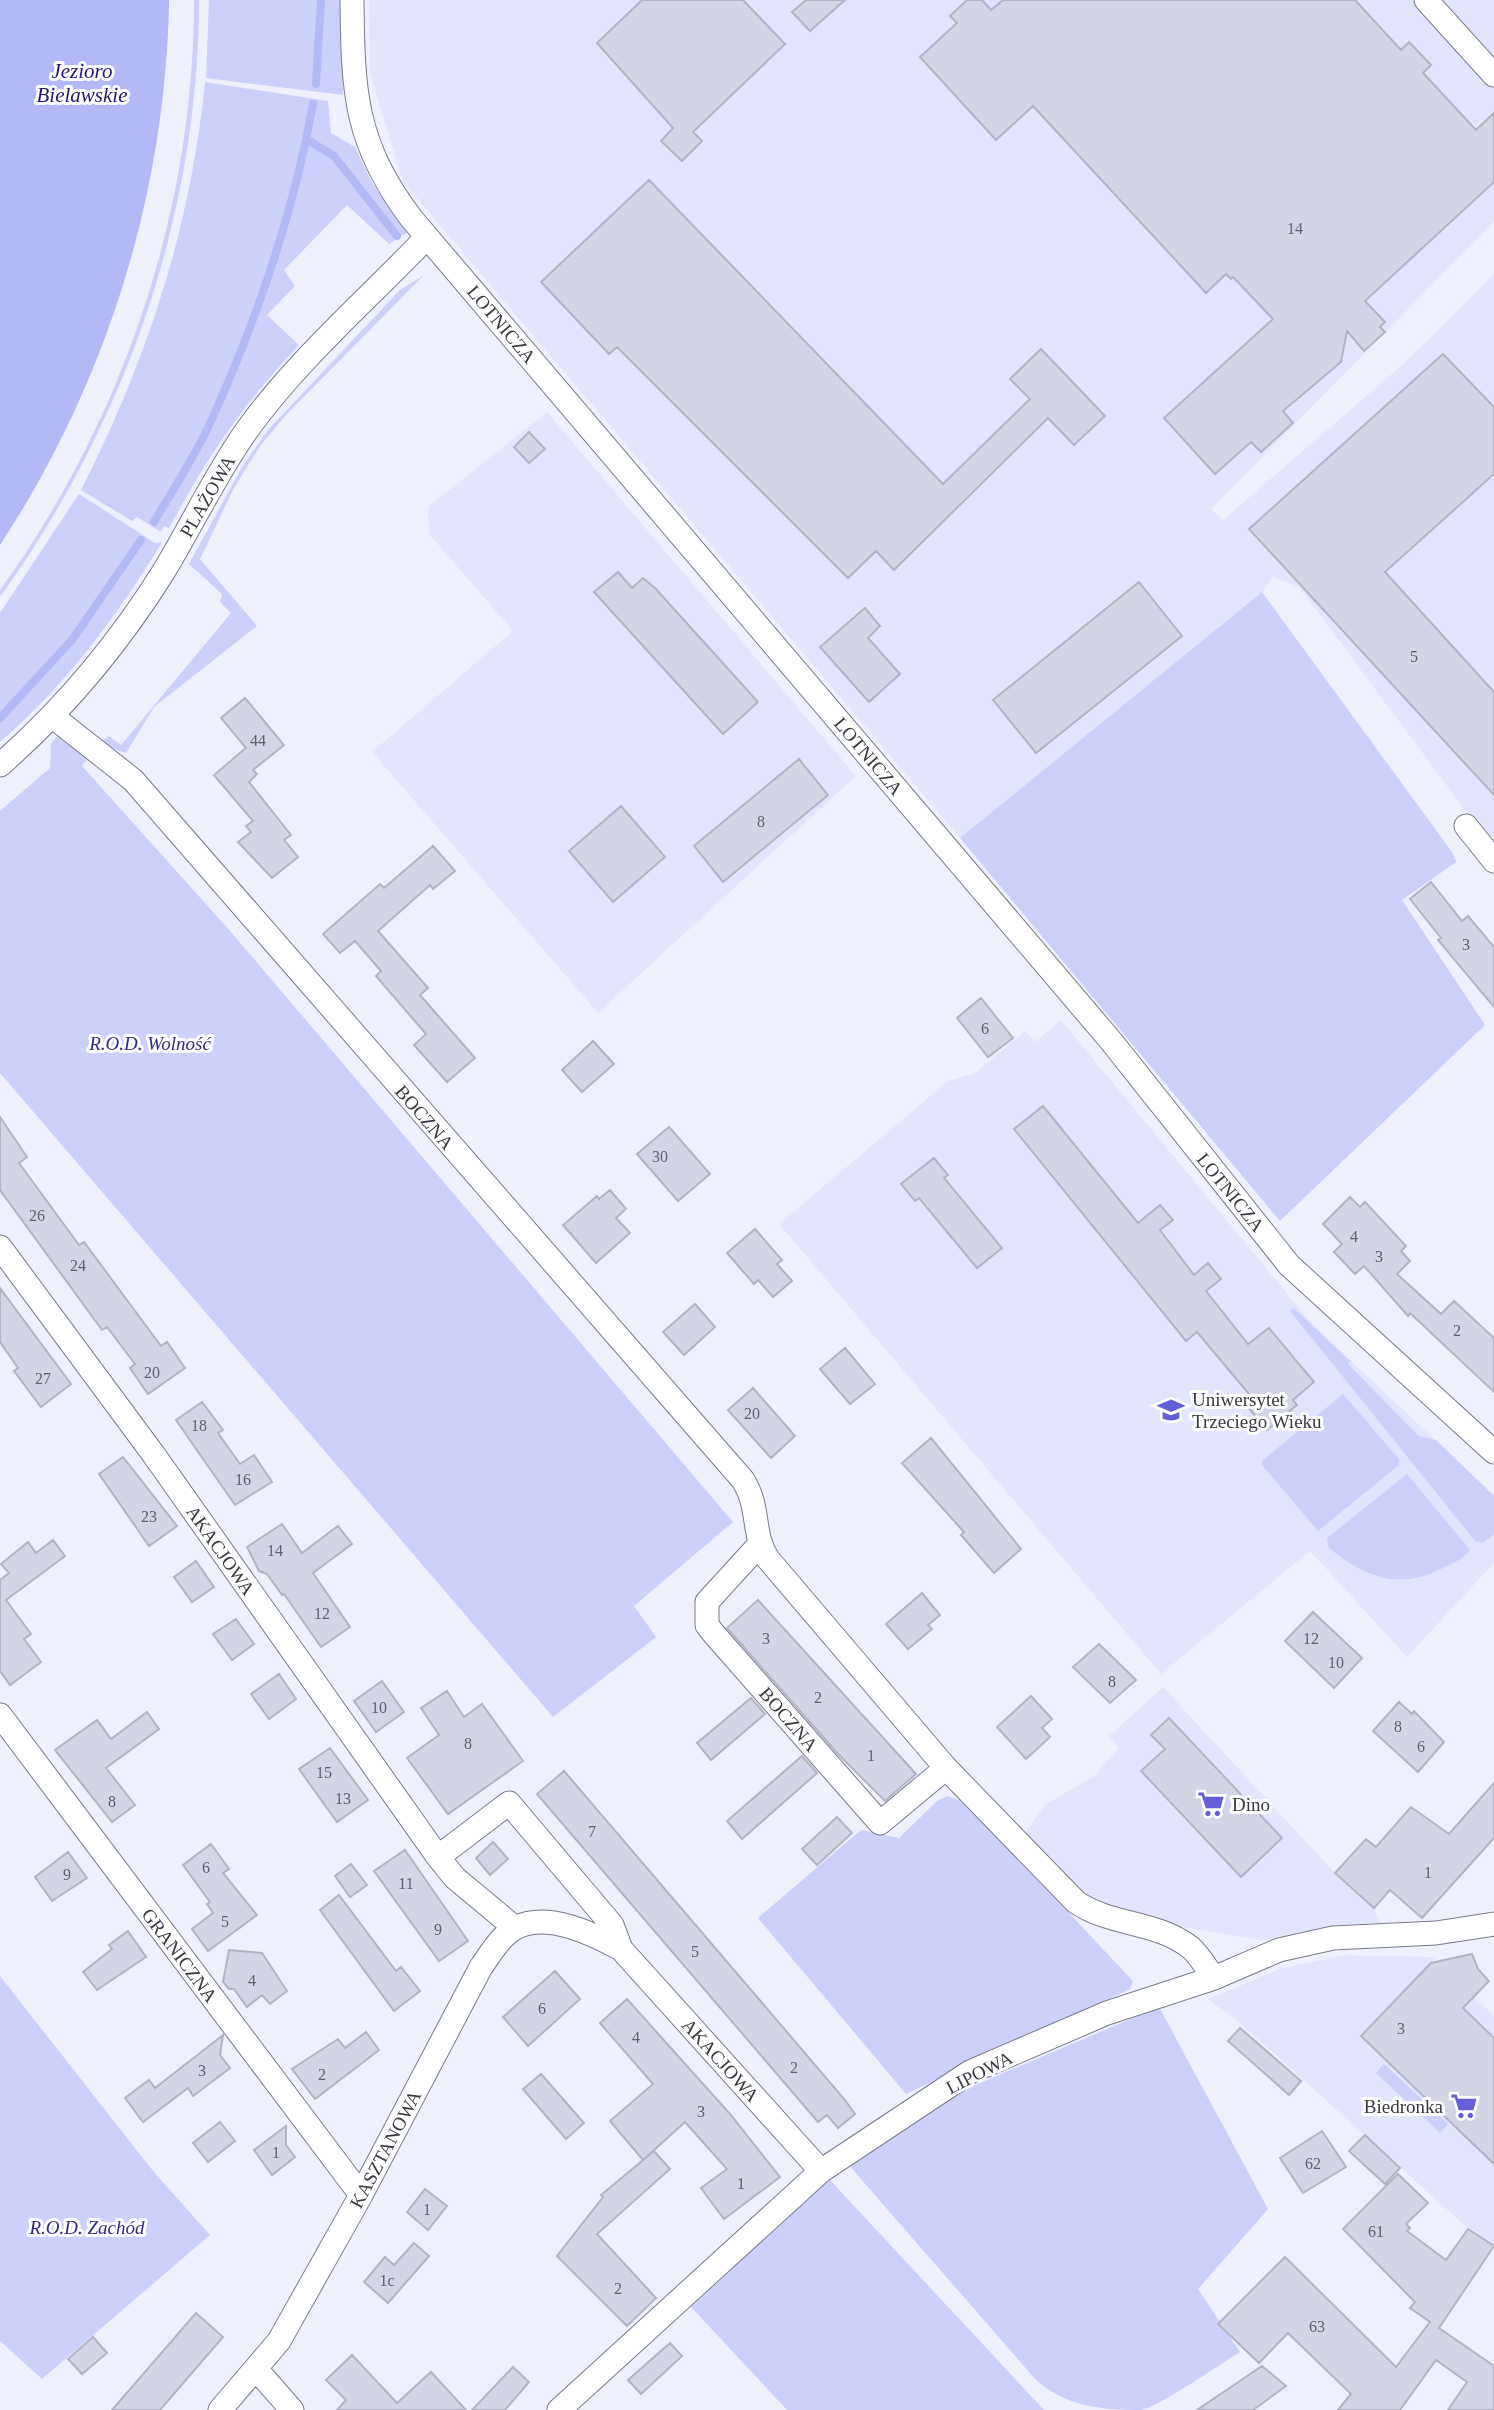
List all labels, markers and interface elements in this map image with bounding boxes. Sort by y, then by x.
water label: Jezioro Bielawskie [37,59,127,107]
house number: 14 [1287,220,1303,237]
street label: LOTNICZA [463,281,540,368]
street label: PLAŻOWA [176,451,239,541]
house number: 5 [1410,648,1418,665]
street label: LOTNICZA [830,713,907,800]
house number: 44 [250,732,266,749]
house number: 8 [757,813,765,830]
house number: 3 [1462,936,1470,953]
house number: 6 [981,1020,989,1037]
park label: R.O.D. Wolność [88,1033,211,1054]
street label: BOCZNA [391,1081,458,1154]
house number: 30 [652,1148,668,1165]
street label: LOTNICZA [1193,1149,1269,1236]
house number: 26 [29,1207,45,1224]
house number: 4 [1350,1228,1358,1245]
house number: 3 [1375,1248,1383,1265]
house number: 24 [70,1257,86,1274]
house number: 2 [1453,1322,1461,1339]
house number: 20 [144,1364,160,1381]
house number: 27 [35,1370,51,1387]
place label: Uniwersytet Trzeciego Wieku [1192,1389,1322,1432]
school or university icon: Uniwersytet Trzeciego Wieku [1156,1395,1186,1425]
house number: 20 [744,1405,760,1422]
house number: 18 [191,1417,207,1434]
house number: 16 [235,1471,251,1488]
street label: AKACJOWA [182,1501,259,1599]
house number: 23 [141,1508,157,1525]
house number: 14 [267,1542,283,1559]
house number: 12 [314,1605,330,1622]
house number: 3 [762,1630,770,1647]
house number: 12 [1303,1630,1319,1647]
house number: 10 [1328,1654,1344,1671]
house number: 8 [1108,1673,1116,1690]
street label: BOCZNA [755,1683,822,1756]
house number: 2 [814,1689,822,1706]
house number: 10 [371,1699,387,1716]
house number: 8 [1394,1718,1402,1735]
house number: 8 [464,1735,472,1752]
house number: 6 [1417,1738,1425,1755]
house number: 1 [867,1747,875,1764]
house number: 15 [316,1764,332,1781]
supermarket icon: Dino [1196,1789,1226,1819]
house number: 13 [335,1790,351,1807]
house number: 8 [108,1793,116,1810]
place label: Dino [1232,1794,1270,1815]
house number: 7 [588,1823,596,1840]
house number: 6 [202,1859,210,1876]
house number: 1 [1424,1864,1432,1881]
house number: 9 [63,1866,71,1883]
house number: 11 [398,1875,414,1892]
street label: GRANICZNA [138,1904,222,2007]
house number: 5 [221,1913,229,1930]
house number: 9 [434,1921,442,1938]
house number: 5 [691,1943,699,1960]
house number: 4 [248,1972,256,1989]
house number: 6 [538,2000,546,2017]
street label: AKACJOWA [678,2014,764,2106]
house number: 3 [1397,2020,1405,2037]
house number: 4 [632,2029,640,2046]
street label: LIPOWA [942,2047,1016,2098]
house number: 2 [790,2059,798,2076]
house number: 3 [198,2062,206,2079]
house number: 2 [318,2066,326,2083]
street label: KASZTANOWA [346,2086,425,2212]
supermarket icon: Biedronka [1449,2091,1479,2121]
place label: Biedronka [1364,2096,1444,2117]
house number: 3 [697,2103,705,2120]
house number: 1 [272,2144,280,2161]
house number: 62 [1305,2155,1321,2172]
house number: 1 [737,2175,745,2192]
house number: 1 [423,2201,431,2218]
park label: R.O.D. Zachód [28,2217,145,2238]
house number: 61 [1368,2223,1384,2240]
house number: 1c [379,2272,395,2289]
house number: 2 [614,2280,622,2297]
house number: 63 [1309,2318,1325,2335]

